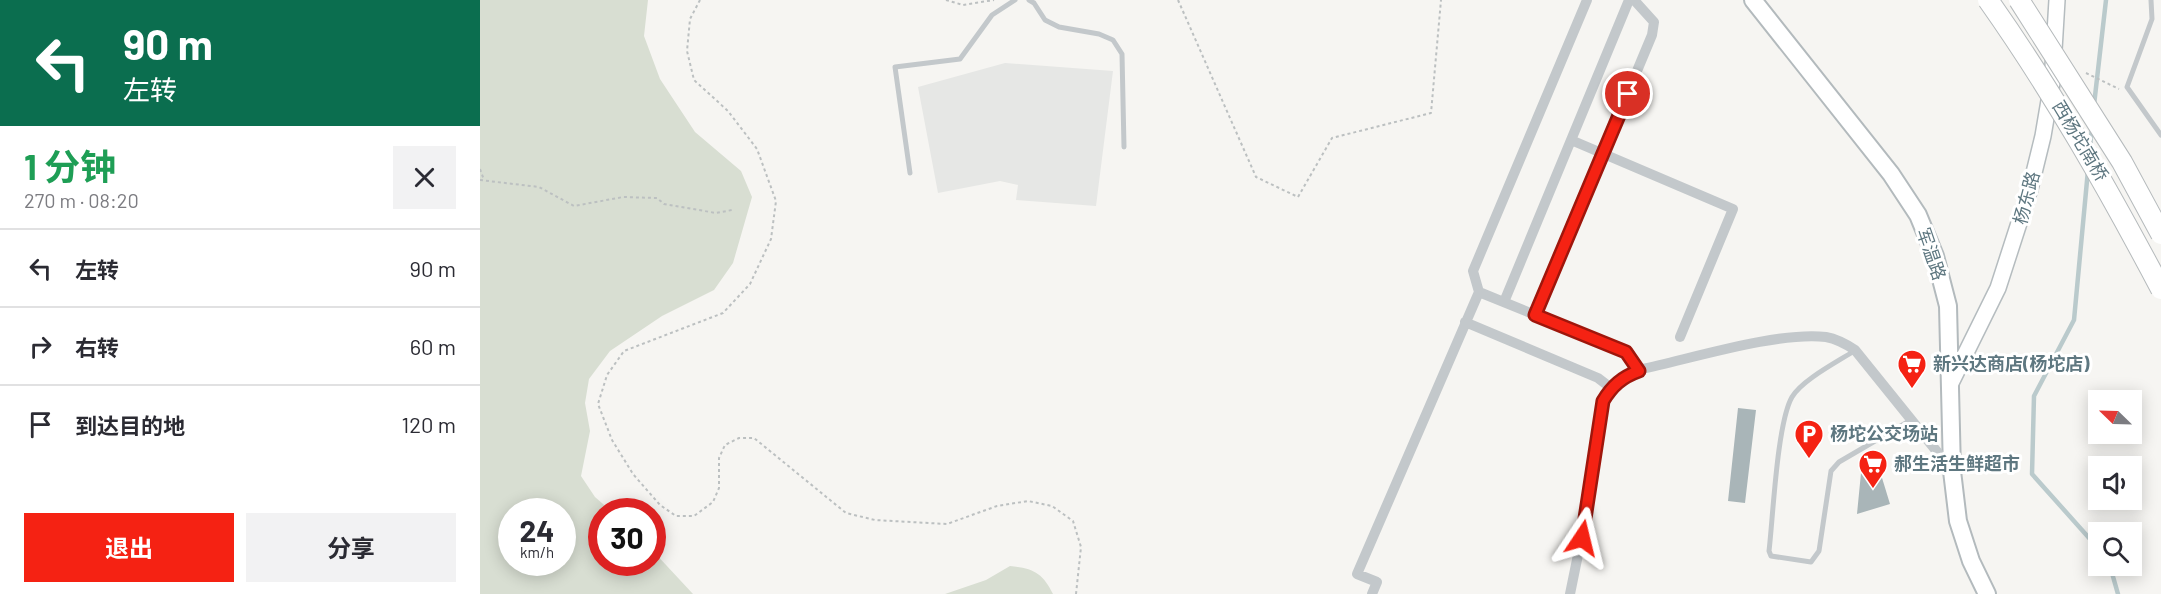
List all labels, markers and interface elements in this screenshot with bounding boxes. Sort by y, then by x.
text: 90 m [123,18,213,68]
icon: left [24,24,102,102]
pin [1602,68,1653,119]
text: 左转 [123,73,177,105]
icon: arrive [1611,77,1644,110]
street label: 西杨坨南桥 [2048,96,2113,185]
text: 1 分钟 [24,144,116,187]
button: close [393,146,456,209]
street label: 杨东路 [2008,169,2044,227]
text: 270 m · 08:20 [24,188,139,212]
street label: 军温路 [1913,225,1951,283]
icon: left [24,252,57,285]
text: 90 m [410,255,456,281]
text: 左转 [75,256,119,282]
icon: right [24,330,57,363]
text: 60 m [410,333,456,359]
text: 右转 [75,334,119,360]
supermarket icon: 新兴达商店(杨坨店) [1896,348,1928,390]
place label: 新兴达商店(杨坨店) [1933,352,2090,374]
north arrow [2088,390,2142,444]
map controls [2088,390,2142,576]
icon: arrive [24,408,57,441]
text: 120 m [401,411,456,437]
text: 到达目的地 [75,412,185,438]
parking icon: 杨坨公交场站 [1793,418,1825,460]
place label: 杨坨公交场站 [1830,422,1938,444]
supermarket icon: 郝生活生鲜超市 [1857,448,1889,490]
place label: 郝生活生鲜超市 [1894,452,2020,474]
button: sound [2088,456,2142,510]
speed limit sign: 30 [588,498,666,576]
position arrow [1550,506,1614,570]
text: 24 [520,512,554,548]
button: 退出 [24,513,234,582]
button: 分享 [246,513,456,582]
button: search [2088,522,2142,576]
text: km/h [520,543,554,561]

